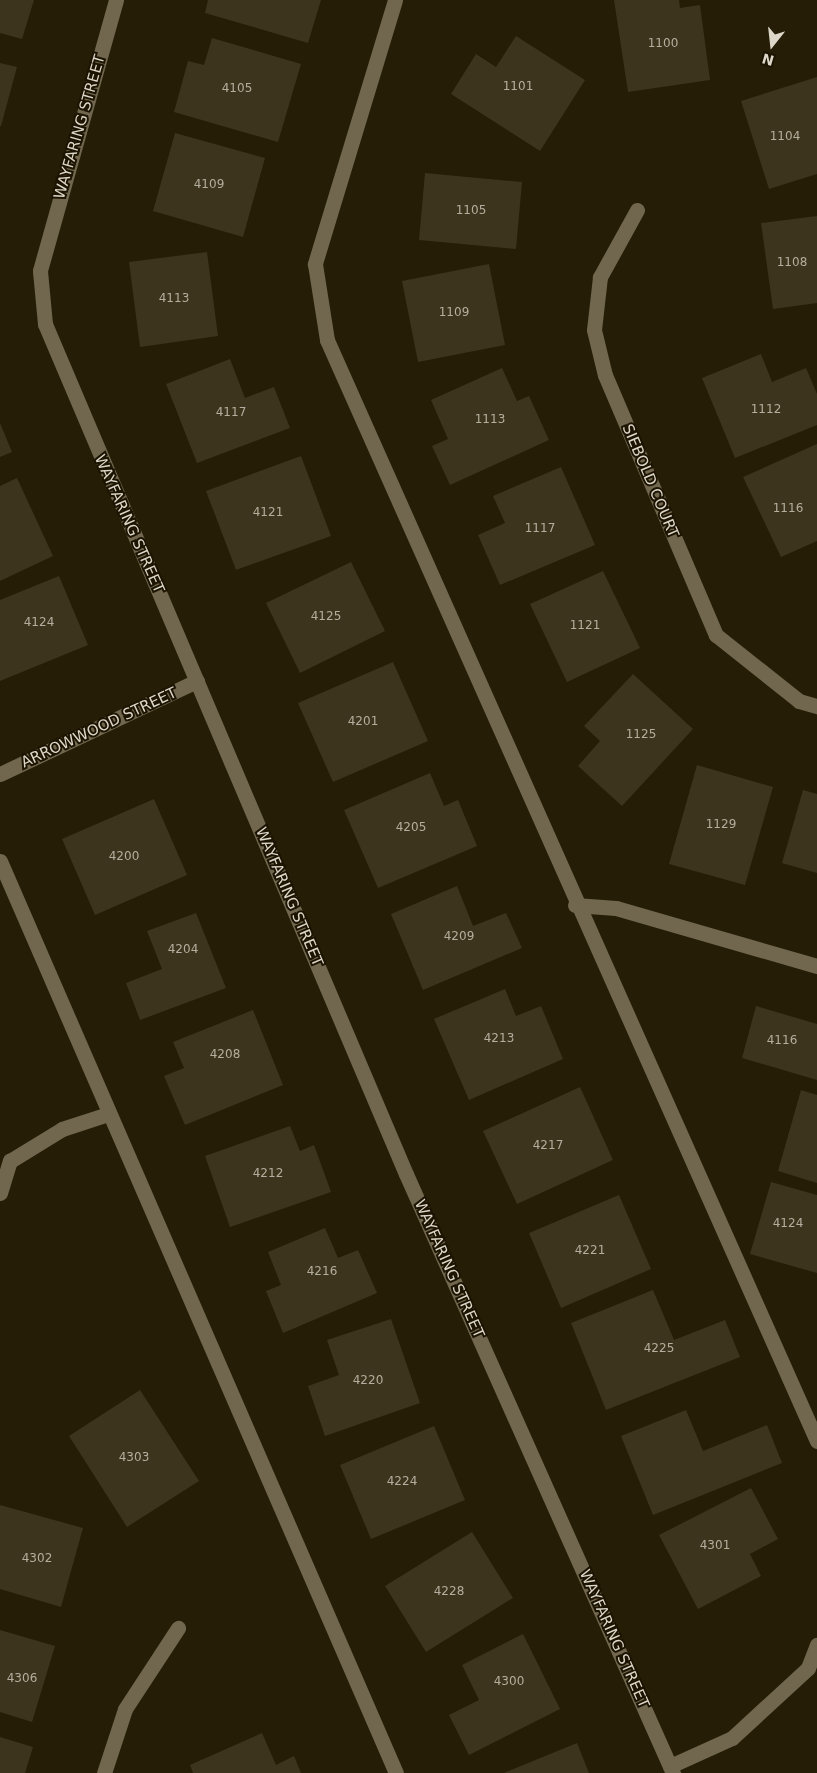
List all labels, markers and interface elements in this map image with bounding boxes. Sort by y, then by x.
north arrow [747,20,797,70]
house number: 1100 [648,37,678,51]
text: N [760,50,776,69]
street label: WAYFARING STREET [51,53,109,201]
house number: 1101 [503,80,533,94]
house number: 4105 [222,82,252,96]
house number: 1104 [770,130,800,144]
house number: 4109 [194,178,224,192]
house number: 1105 [456,204,486,218]
house number: 1108 [777,256,807,270]
house number: 4113 [159,292,189,306]
house number: 1109 [439,306,469,320]
house number: 1112 [751,403,781,417]
house number: 4117 [216,406,246,420]
house number: 1113 [475,413,505,427]
street label: SIEBOLD COURT [618,421,682,541]
street label: WAYFARING STREET [90,452,168,596]
house number: 1116 [773,502,803,516]
house number: 4121 [253,506,283,520]
house number: 1117 [525,522,555,536]
house number: 4125 [311,610,341,624]
house number: 4124 [24,616,54,630]
house number: 1121 [570,619,600,633]
street label: ARROWWOOD STREET [18,684,180,772]
house number: 4201 [348,715,378,729]
house number: 1125 [626,728,656,742]
house number: 1129 [706,818,736,832]
house number: 4205 [396,821,426,835]
street label: WAYFARING STREET [252,825,326,969]
house number: 4200 [109,850,139,864]
house number: 4209 [444,930,474,944]
house number: 4204 [168,943,198,957]
house number: 4213 [484,1032,514,1046]
house number: 4116 [767,1034,797,1048]
house number: 4208 [210,1048,240,1062]
house number: 4217 [533,1139,563,1153]
house number: 4212 [253,1167,283,1181]
street label: WAYFARING STREET [410,1197,488,1341]
house number: 4124 [773,1217,803,1231]
house number: 4221 [575,1244,605,1258]
house number: 4216 [307,1265,337,1279]
house number: 4225 [644,1342,674,1356]
house number: 4220 [353,1374,383,1388]
house number: 4303 [119,1451,149,1465]
house number: 4224 [387,1475,417,1489]
house number: 4301 [700,1539,730,1553]
house number: 4302 [22,1552,52,1566]
street label: WAYFARING STREET [575,1567,653,1711]
house number: 4228 [434,1585,464,1599]
house number: 4306 [7,1672,37,1686]
house number: 4300 [494,1675,524,1689]

